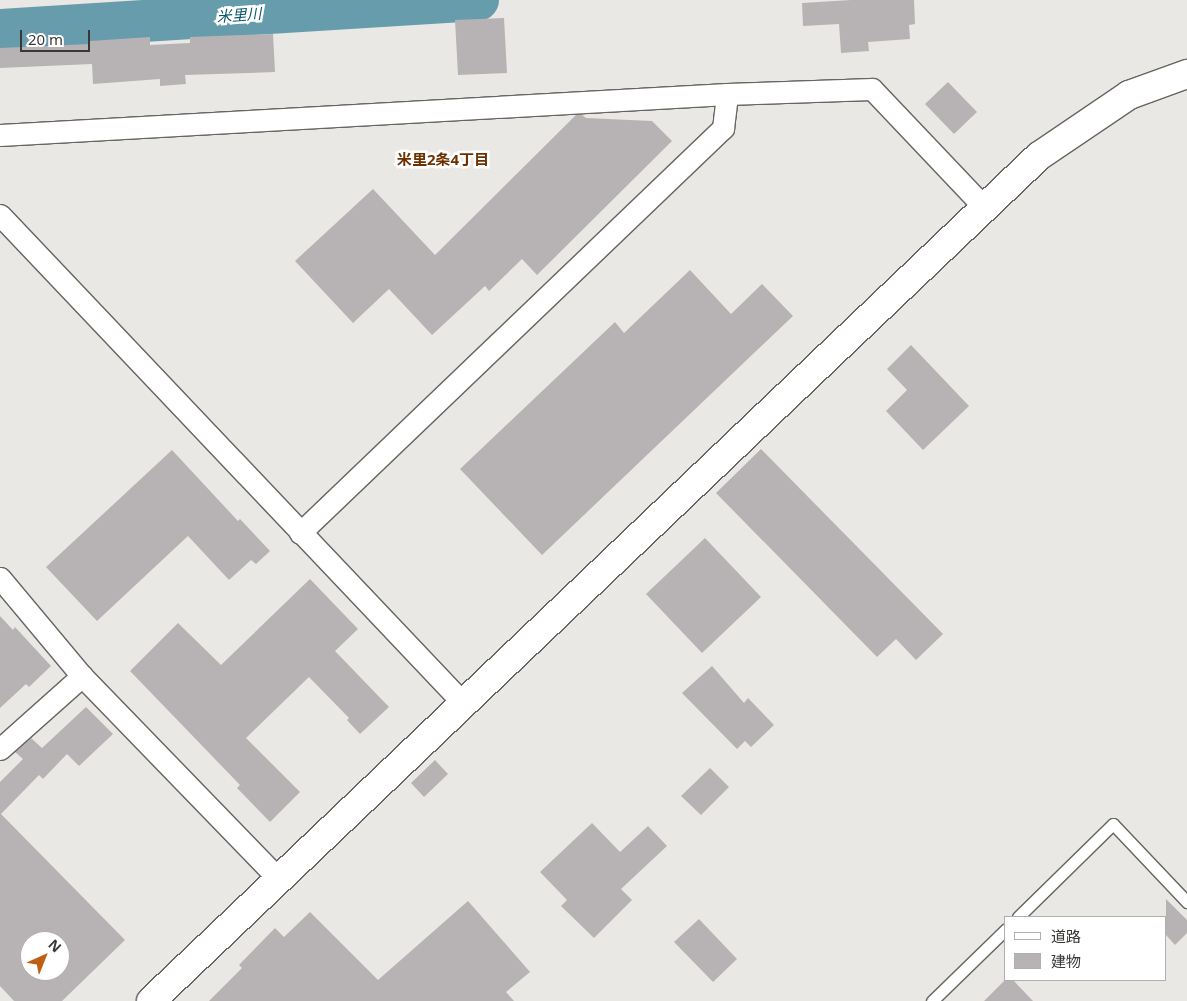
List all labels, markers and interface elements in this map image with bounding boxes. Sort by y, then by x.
water label: 米里川 [216,4,262,26]
scale bar [22,20,92,52]
text: 20 m [28,29,63,49]
district label: 米里2条4丁目 [397,151,489,169]
legend [1004,916,1167,981]
text: 道路 [1051,926,1081,946]
north arrow [20,931,70,981]
text: N [44,935,66,956]
text: 建物 [1051,951,1081,971]

